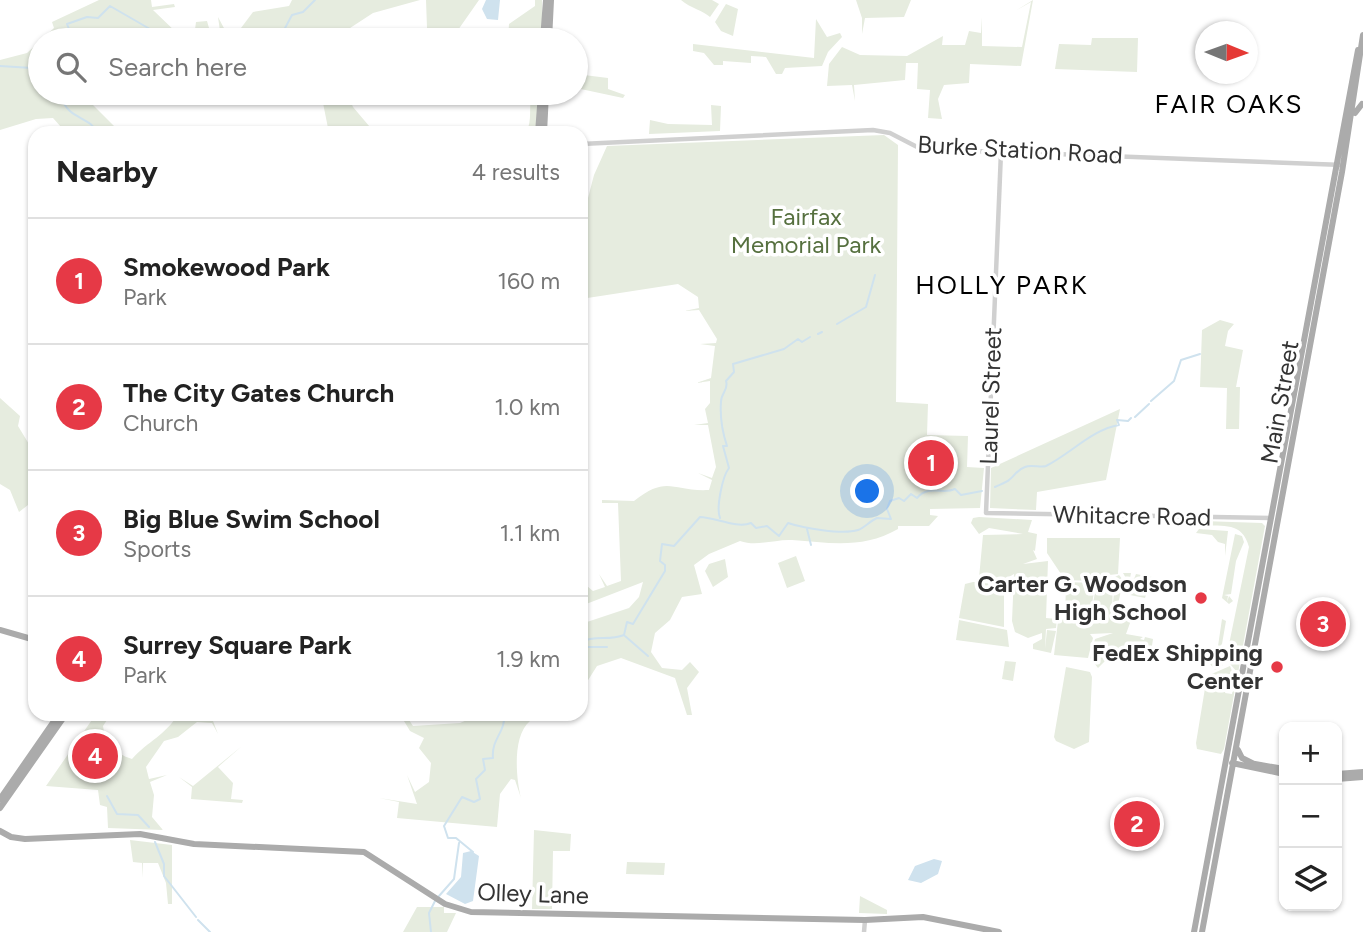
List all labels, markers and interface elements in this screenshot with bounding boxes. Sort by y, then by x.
north arrow [1195,21,1258,84]
search box [28,28,588,105]
icon: search [52,48,90,86]
text: Search here [108,51,247,83]
district label: FAIR OAKS [1154,88,1304,120]
street label: Burke Station Road [917,130,1123,169]
text: Nearby [56,153,158,190]
text: 4 results [472,158,560,186]
park label: Fairfax Memorial Park [731,202,882,259]
text: Smokewood Park [123,251,330,283]
text: 1 [74,267,84,295]
text: 160 m [497,267,560,295]
district label: HOLLY PARK [915,269,1089,301]
text: Park [123,283,167,311]
street label: Laurel Street [974,327,1007,465]
street label: Main Street [1254,338,1305,466]
text: The City Gates Church [123,377,394,409]
text: 2 [72,393,86,421]
text: 1.0 km [495,393,560,421]
text: Church [123,409,198,437]
pin: 1 [908,437,954,489]
your location [850,474,884,508]
street label: Whitacre Road [1052,500,1212,531]
text: Big Blue Swim School [123,503,380,535]
text: 3 [73,519,85,547]
text: 1.1 km [500,519,560,547]
text: Sports [123,535,191,563]
place label: Carter G. Woodson High School [977,569,1187,626]
marker: Carter G. Woodson High School [1193,590,1209,606]
pin: 3 [1300,598,1346,650]
text: Surrey Square Park [123,629,352,661]
place label: FedEx Shipping Center [1092,638,1263,695]
text: 4 [72,645,86,673]
text: 1.9 km [496,645,560,673]
marker: FedEx Shipping Center [1269,659,1285,675]
text: Park [123,661,167,689]
map controls [1279,722,1342,911]
button: + [1279,722,1342,785]
pin: 4 [72,730,118,782]
button: − [1279,785,1342,848]
pin: 2 [1114,798,1160,850]
button: layers [1279,848,1342,911]
street label: Olley Lane [477,877,589,910]

